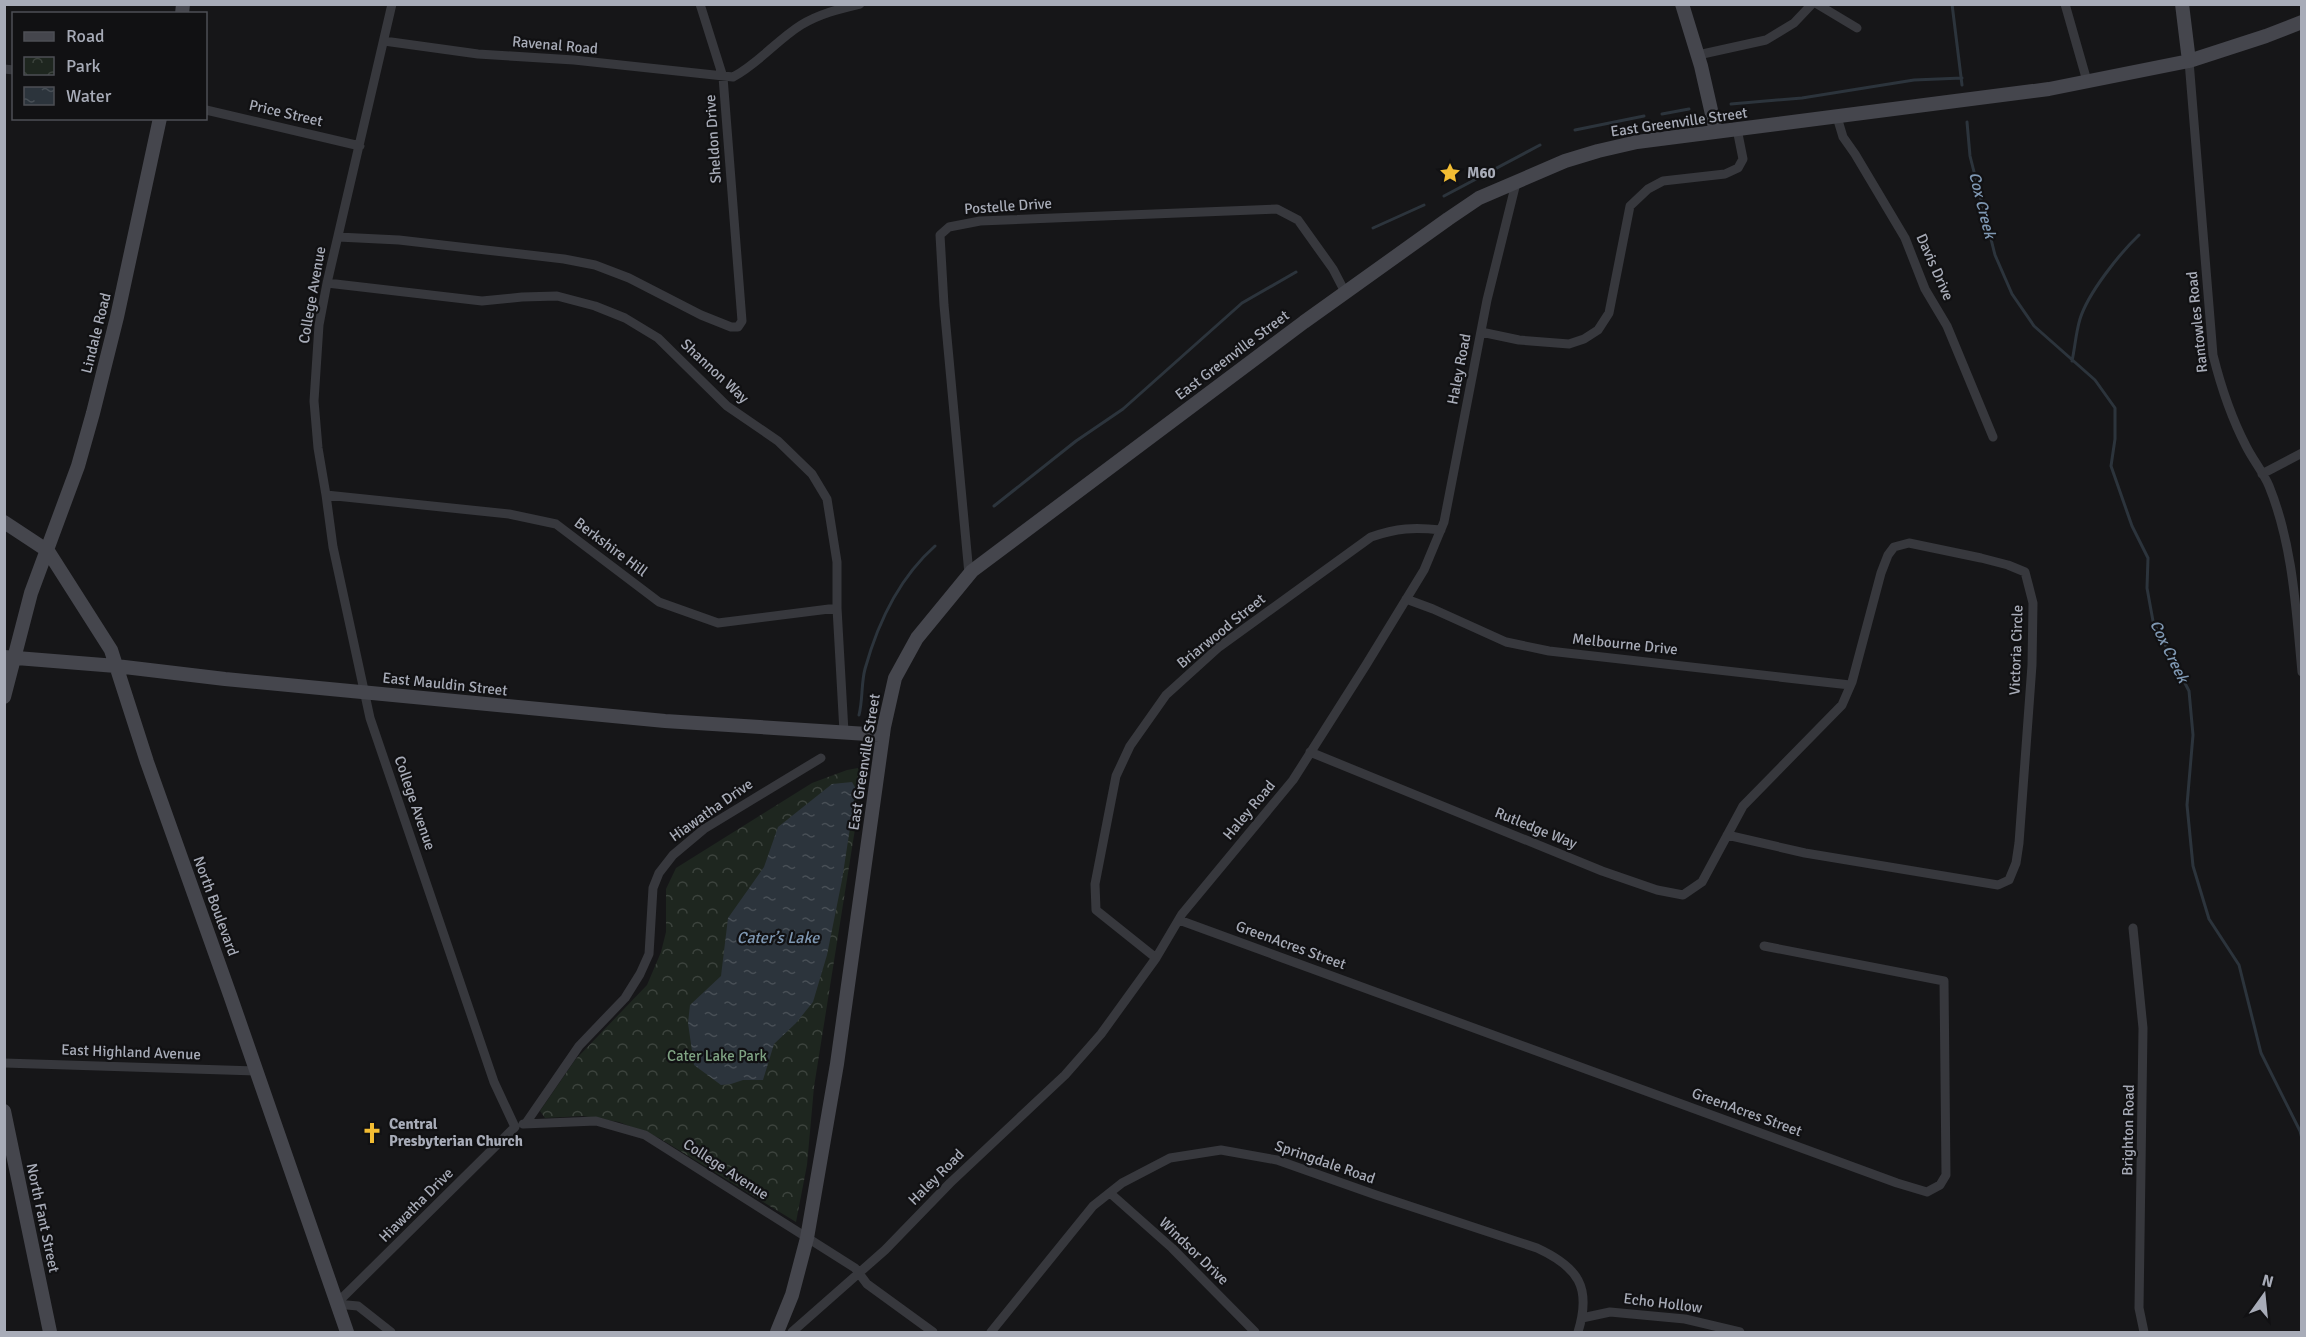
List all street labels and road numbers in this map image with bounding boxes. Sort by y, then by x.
street label: Ravenal Road [511,32,599,58]
street label: Sheldon Drive [701,94,725,184]
street label: Price Street [247,96,325,130]
street label: East Greenville Street [1609,103,1749,141]
street label: Postelle Drive [964,194,1052,218]
street label: Davis Drive [1912,231,1958,303]
street label: College Avenue [295,245,329,345]
street label: Rantowles Road [2183,270,2211,374]
street label: Lindale Road [77,291,115,375]
street label: East Greenville Street [1171,306,1293,404]
street label: Haley Road [1443,332,1475,406]
street label: Shannon Way [677,335,753,407]
street label: Berkshire Hill [571,514,651,580]
street label: Briarwood Street [1173,590,1269,672]
street label: Victoria Circle [2005,604,2027,696]
street label: Melbourne Drive [1571,630,1679,658]
street label: East Mauldin Street [381,668,509,700]
street label: East Greenville Street [844,692,884,832]
street label: College Avenue [390,754,440,852]
street label: Hiawatha Drive [666,775,756,845]
street label: Haley Road [1219,777,1279,843]
street label: Rutledge Way [1492,803,1580,853]
street label: North Boulevard [190,854,242,958]
street label: GreenAcres Street [1233,917,1349,973]
street label: East Highland Avenue [61,1041,201,1063]
street label: GreenAcres Street [1689,1084,1805,1140]
street label: Brighton Road [2118,1084,2138,1176]
street label: College Avenue [680,1135,772,1203]
street label: Springdale Road [1272,1136,1378,1188]
street label: Haley Road [904,1145,968,1209]
street label: North Fant Street [23,1162,63,1274]
street label: Hiawatha Drive [375,1164,457,1246]
street label: Windsor Drive [1155,1213,1233,1289]
street label: Echo Hollow [1622,1289,1704,1317]

